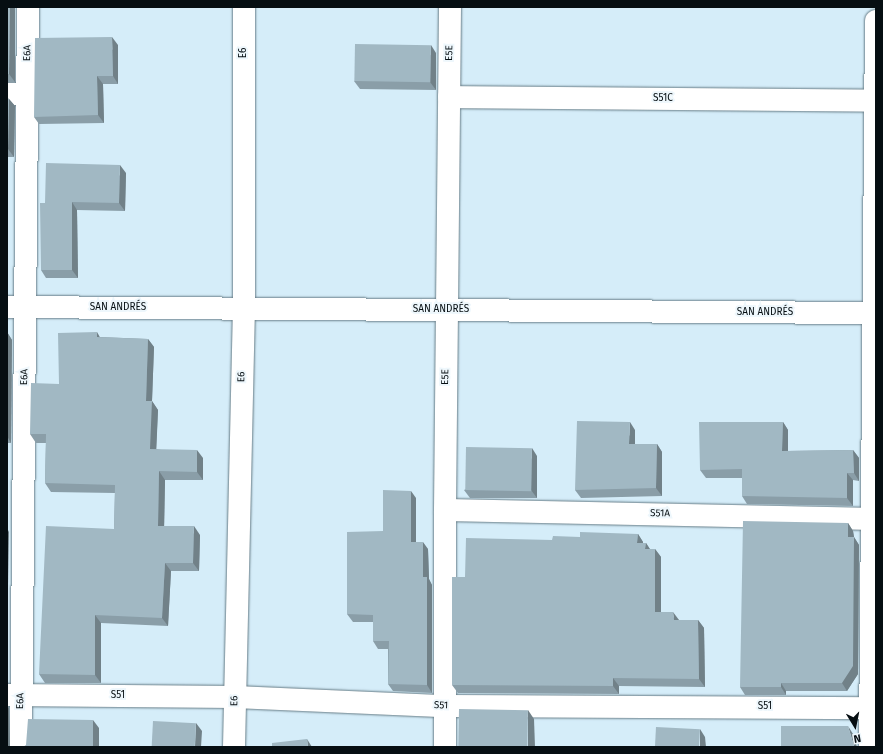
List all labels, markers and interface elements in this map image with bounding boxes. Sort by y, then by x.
street label: E6A [22,45,34,61]
street label: E5E [444,45,456,61]
street label: E6 [238,48,250,58]
street label: S51C [653,93,673,105]
street label: SAN ANDRÉS [90,302,146,314]
street label: SAN ANDRÉS [413,304,469,316]
street label: SAN ANDRÉS [737,307,793,319]
street label: E6A [19,369,31,385]
street label: E5E [440,369,452,385]
street label: E6 [236,372,248,382]
street label: S51A [650,508,670,520]
street label: S51 [111,690,125,702]
street label: E6A [15,693,27,709]
street label: E6 [229,696,241,706]
street label: S51 [434,700,448,712]
street label: S51 [758,701,772,713]
north arrow [835,706,875,746]
text: N [852,731,862,745]

